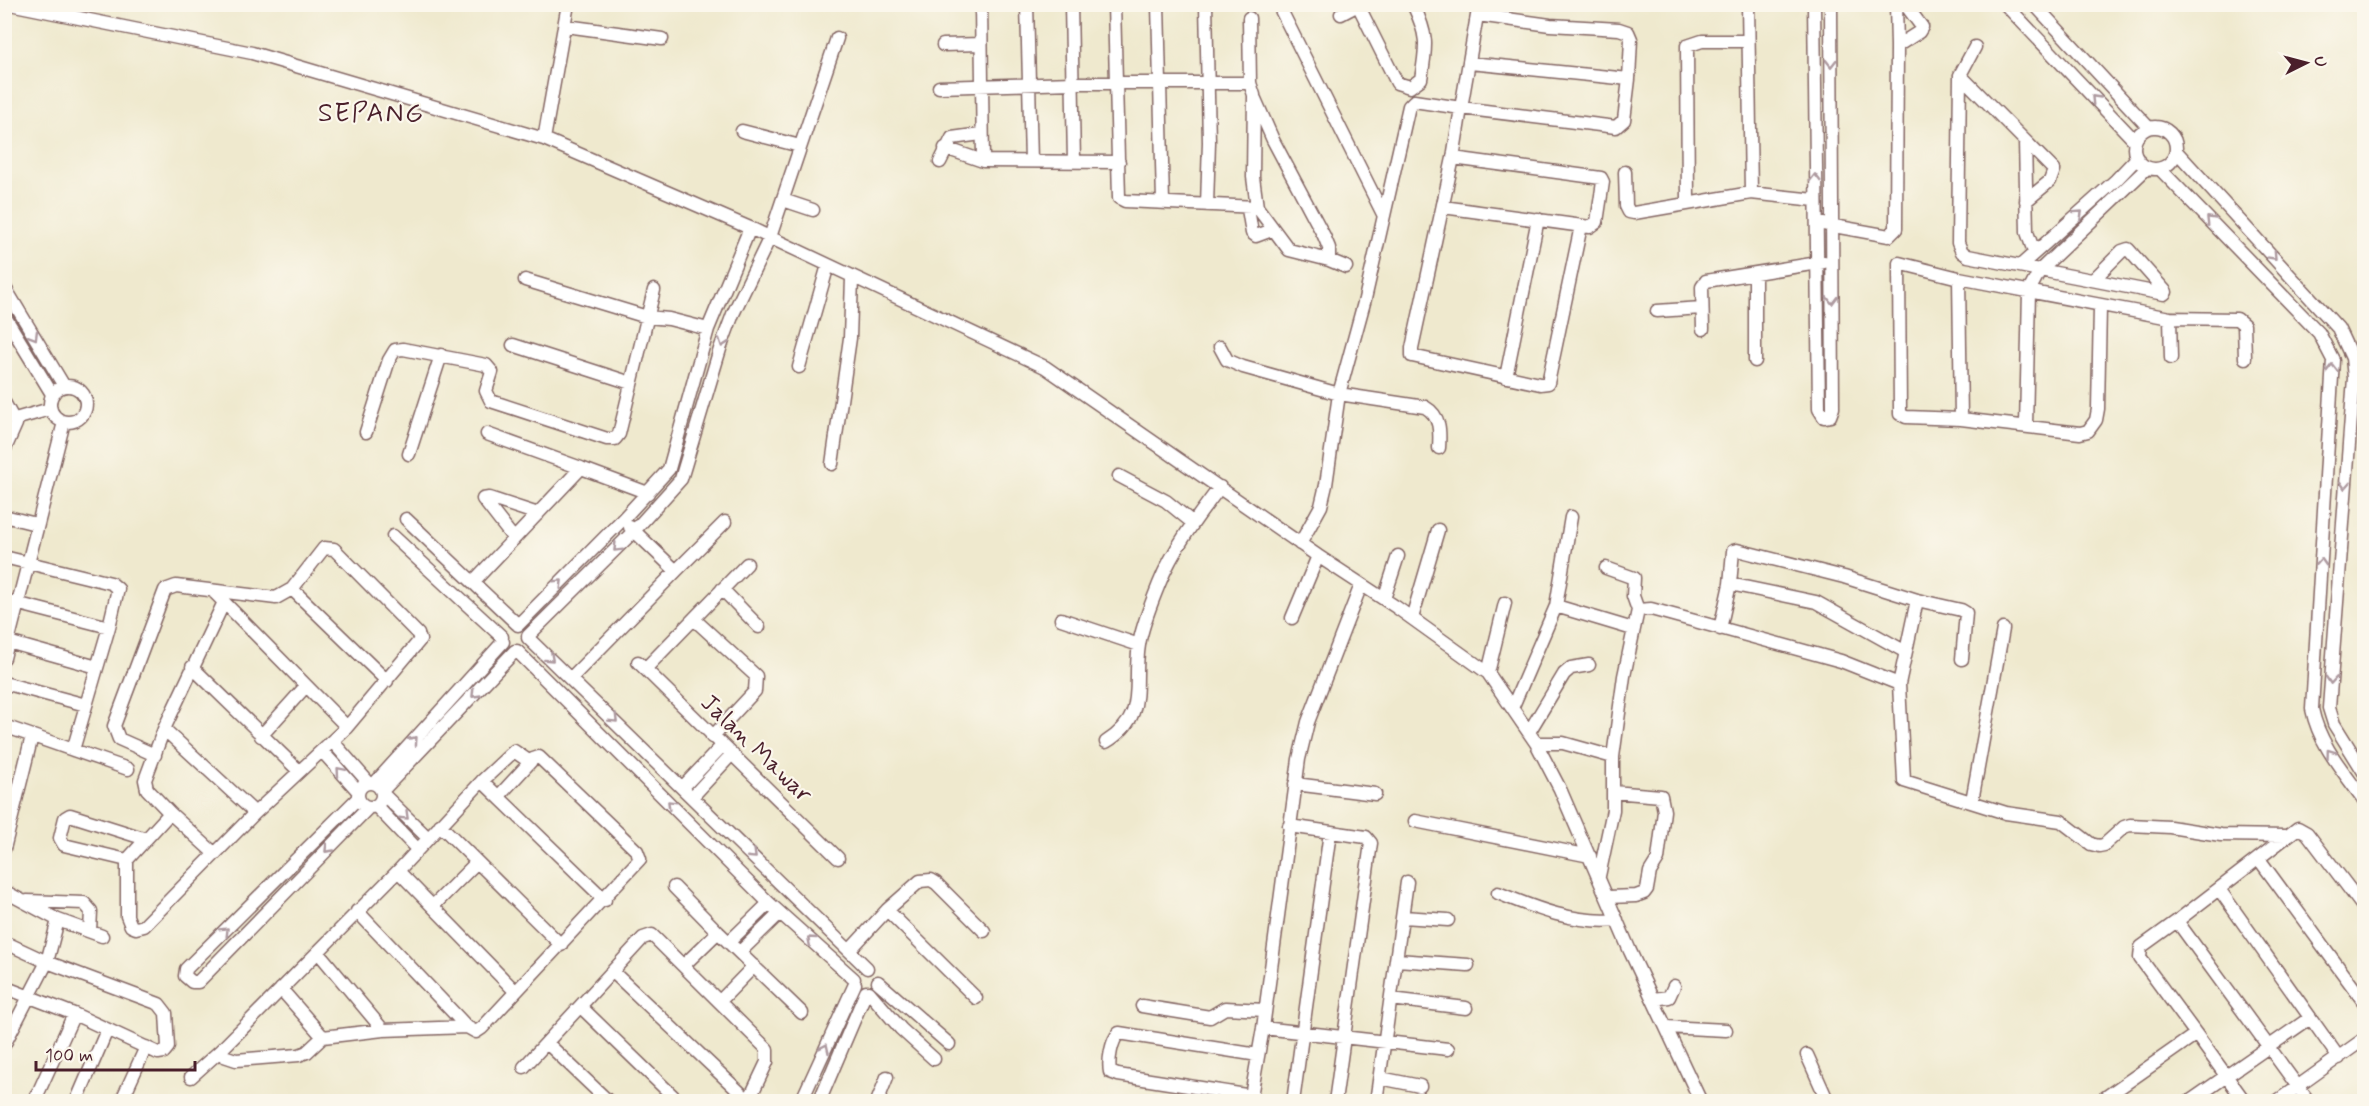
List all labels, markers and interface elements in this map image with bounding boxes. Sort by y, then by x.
north arrow [2276,33,2336,93]
text: U [2308,55,2330,68]
one-way arrow [1825,58,1837,67]
one-way arrow [2091,95,2102,105]
district label: SEPANG [318,96,424,131]
one-way arrow [1809,174,1821,183]
one-way arrow [2072,210,2083,221]
one-way arrow [2206,217,2217,227]
one-way arrow [2266,249,2277,260]
one-way arrow [1826,295,1838,304]
one-way arrow [27,330,39,340]
one-way arrow [717,337,730,348]
one-way arrow [2326,363,2338,372]
one-way arrow [2339,481,2352,490]
one-way arrow [613,540,624,551]
one-way arrow [2315,558,2328,567]
one-way arrow [552,580,563,591]
one-way arrow [543,651,554,662]
one-way arrow [2325,675,2338,684]
one-way arrow [472,687,483,698]
street label: Jalan Mawar [694,688,819,811]
one-way arrow [606,711,617,722]
one-way arrow [407,736,418,747]
one-way arrow [2326,748,2337,759]
one-way arrow [336,767,347,778]
one-way arrow [667,801,678,812]
one-way arrow [398,809,409,820]
one-way arrow [324,842,335,852]
one-way arrow [746,848,756,859]
one-way arrow [217,927,228,938]
one-way arrow [807,936,817,947]
scale bar [36,1034,195,1072]
text: 100 m [45,1044,93,1068]
one-way arrow [817,1044,829,1055]

